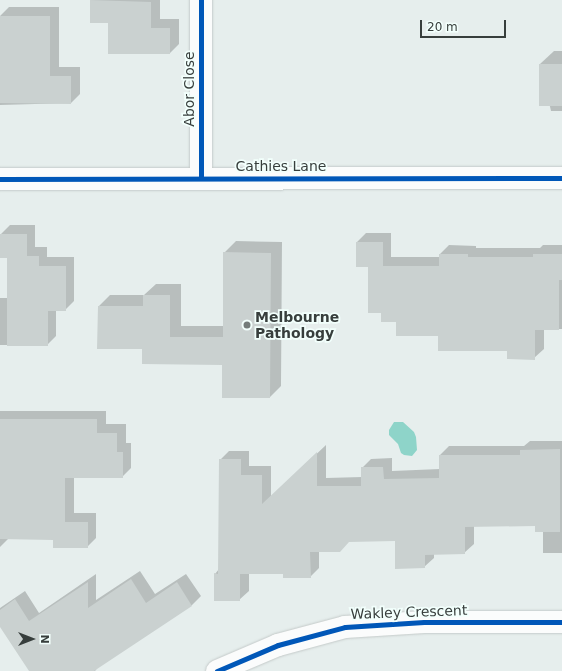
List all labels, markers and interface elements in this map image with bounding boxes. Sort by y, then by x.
scale bar [422,12,508,38]
text: 20 m [427,20,458,34]
street label: Abor Close [181,51,197,127]
street label: Cathies Lane [236,158,326,174]
place label: Melbourne Pathology [255,309,339,342]
marker: Melbourne Pathology [242,320,252,330]
street label: Wakley Crescent [350,602,468,622]
north arrow [12,619,52,659]
text: N [38,634,51,644]

